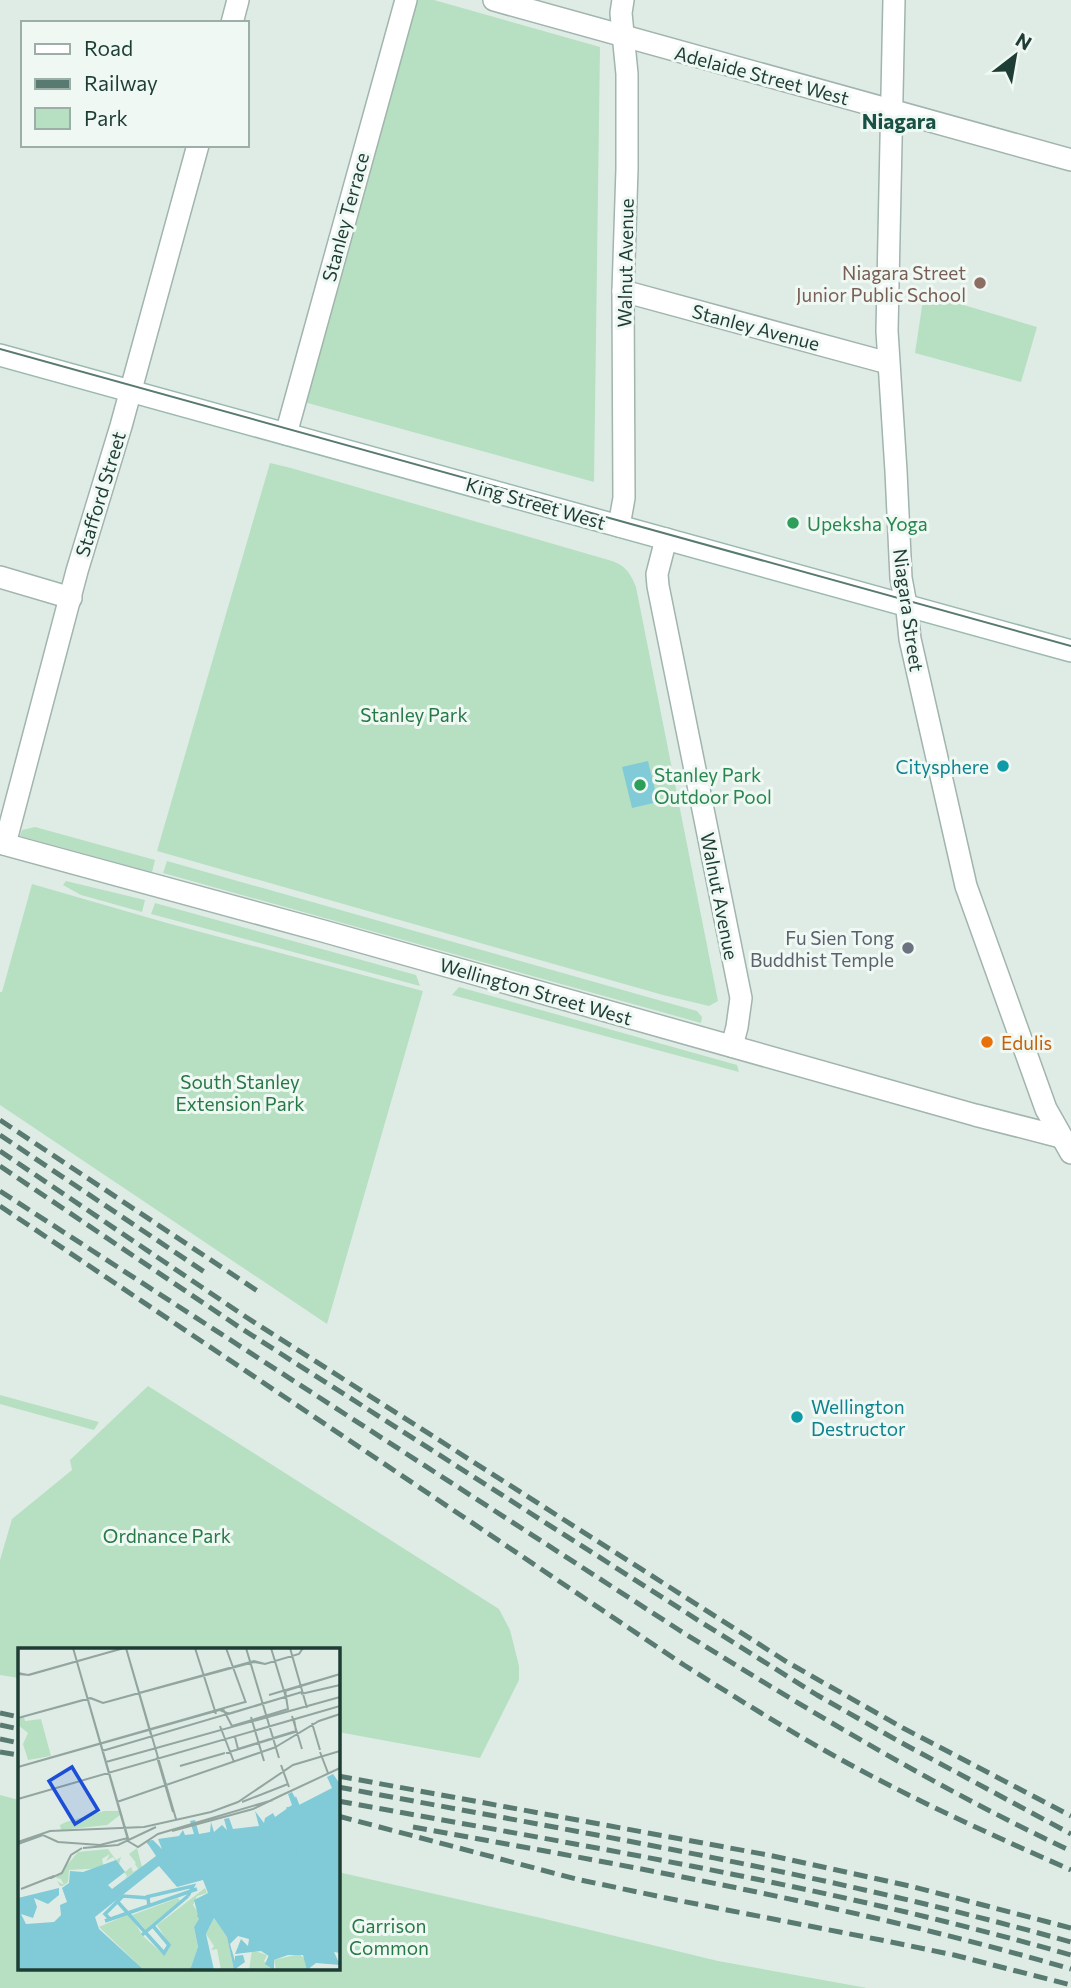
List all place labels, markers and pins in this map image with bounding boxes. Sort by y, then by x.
place label: Niagara Street Junior Public School [796,261,966,306]
marker: Niagara Street Junior Public School [972,275,988,291]
place label: Upeksha Yoga [807,512,928,535]
marker: Upeksha Yoga [785,515,801,531]
place label: Citysphere [896,755,989,778]
marker: Citysphere [995,758,1011,774]
place label: Stanley Park Outdoor Pool [654,763,772,808]
marker: Stanley Park Outdoor Pool [632,777,648,793]
place label: Fu Sien Tong Buddhist Temple [750,926,894,971]
marker: Fu Sien Tong Buddhist Temple [900,940,916,956]
place label: Edulis [1001,1031,1052,1054]
marker: Edulis [979,1034,995,1050]
place label: Wellington Destructor [811,1395,906,1440]
marker: Wellington Destructor [789,1409,805,1425]

